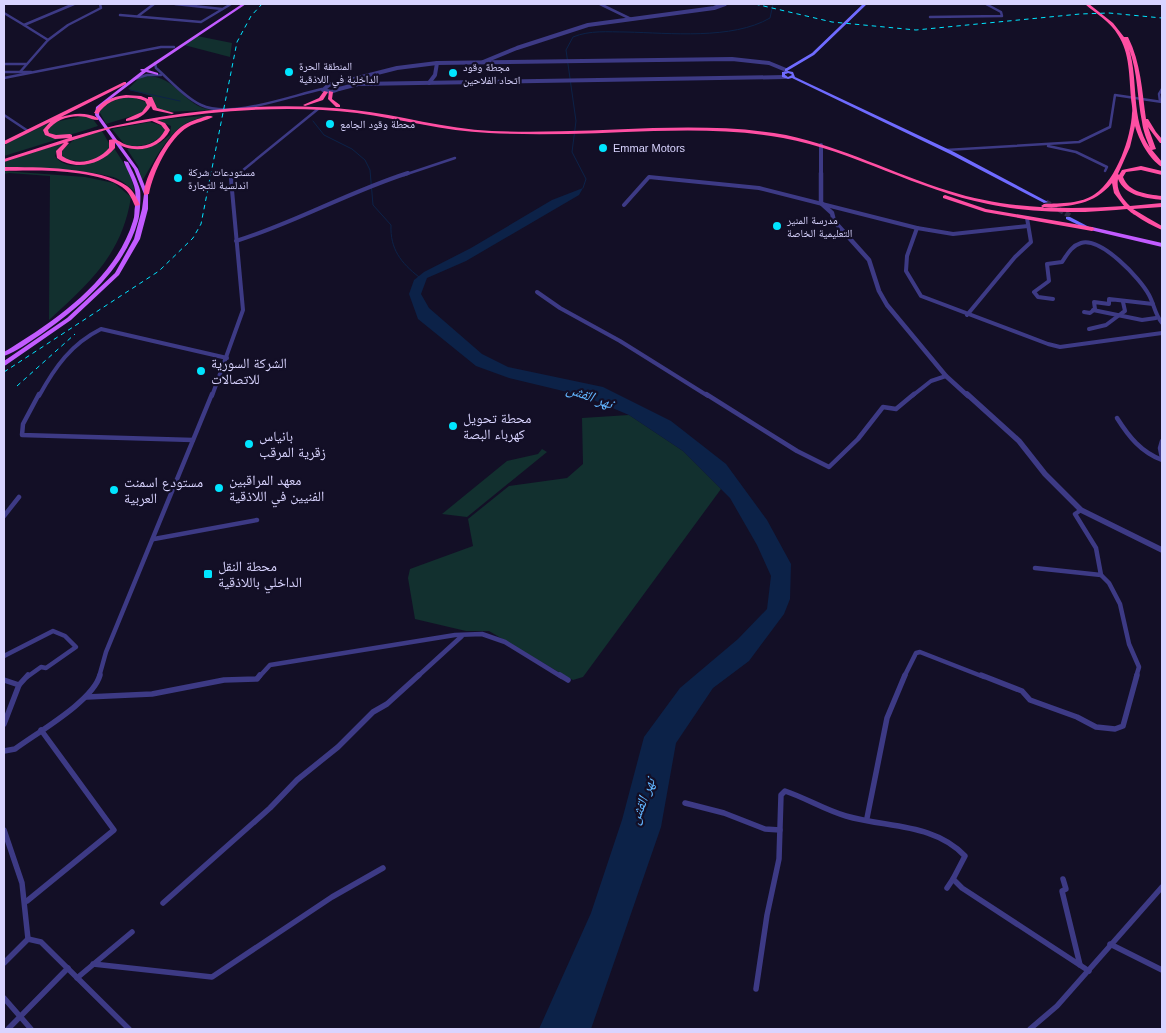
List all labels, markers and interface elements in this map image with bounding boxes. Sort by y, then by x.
place label: المنطقة الحرة الداخلية في اللاذقية [299,60,378,88]
place label: مجطة وقود اتحاد الفلاحين [463,61,520,87]
marker: المنطقة الحرة الداخلية في اللاذقية [283,66,295,78]
marker: مجطة وقود اتحاد الفلاحين [447,67,459,79]
marker: محطة وقود الجامع [324,118,336,130]
place label: محطة وقود الجامع [340,118,415,131]
marker: Emmar Motors [597,142,609,154]
place label: Emmar Motors [613,142,686,154]
place label: مستودعات شركة اندلسية للتجارة [188,166,255,191]
marker: مستودعات شركة اندلسية للتجارة [172,172,184,184]
place label: مدرسة المنير التعليمية الخاصة [786,214,852,239]
marker: مدرسة المنير التعليمية الخاصة [771,220,783,232]
place label: الشركة السورية للاتصالات [211,355,287,387]
marker: الشركة السورية للاتصالات [195,365,207,377]
water label: نهر القش [564,379,618,414]
place label: محطة تحويل كهرباء البصة [463,410,532,443]
marker: محطة تحويل كهرباء البصة [447,420,459,432]
place label: بانياس زقرية المرقب [259,428,326,461]
marker: بانياس زقرية المرقب [243,438,255,450]
place label: معهد المراقبين الفنيين في اللاذقية [229,472,324,508]
place label: مستودع اسمنت العربية [124,474,203,507]
marker: معهد المراقبين الفنيين في اللاذقية [213,482,225,494]
marker: مستودع اسمنت العربية [108,484,120,496]
place label: محطة النقل الداخلي باللاذقية [218,558,302,594]
marker: محطة النقل الداخلي باللاذقية [202,568,214,580]
water label: نهر القش [625,773,660,827]

